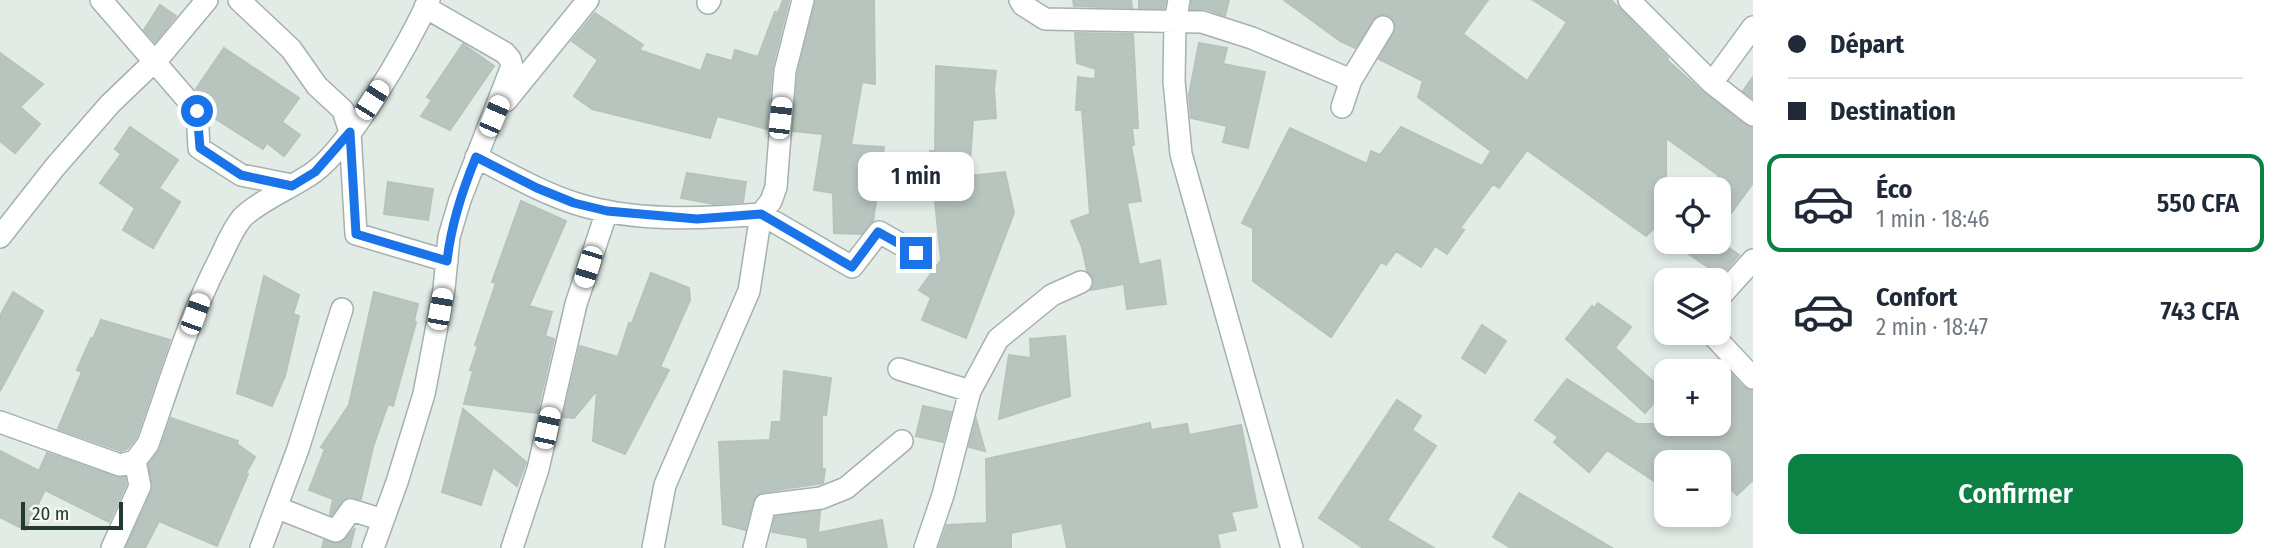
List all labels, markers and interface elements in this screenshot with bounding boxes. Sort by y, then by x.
text: Départ [1830,29,1904,60]
car [352,77,393,123]
car [477,93,512,139]
route start [181,95,213,127]
car [768,96,793,140]
text: Destination [1830,96,1956,127]
callout: 1 min [858,152,974,201]
text: 1 min [891,162,941,190]
icon: car [1792,172,1855,235]
text: Éco [1876,174,1913,205]
map controls [1654,177,1731,527]
button: locate [1654,177,1731,254]
text: 550 CFA [2157,188,2239,219]
text: 1 min · 18:46 [1876,205,1989,233]
route end [900,237,932,269]
car [572,244,605,290]
button: layers [1654,268,1731,345]
icon: car [1792,280,1855,343]
text: Confort [1876,282,1957,313]
car [427,286,454,332]
car [178,291,213,337]
text: 743 CFA [2161,296,2239,327]
text: 2 min · 18:47 [1876,313,1988,341]
button: + [1654,359,1731,436]
car [533,405,562,451]
button: − [1654,450,1731,527]
button: Confirmer [1788,454,2243,534]
scale bar [21,499,122,531]
text: 20 m [32,502,69,525]

